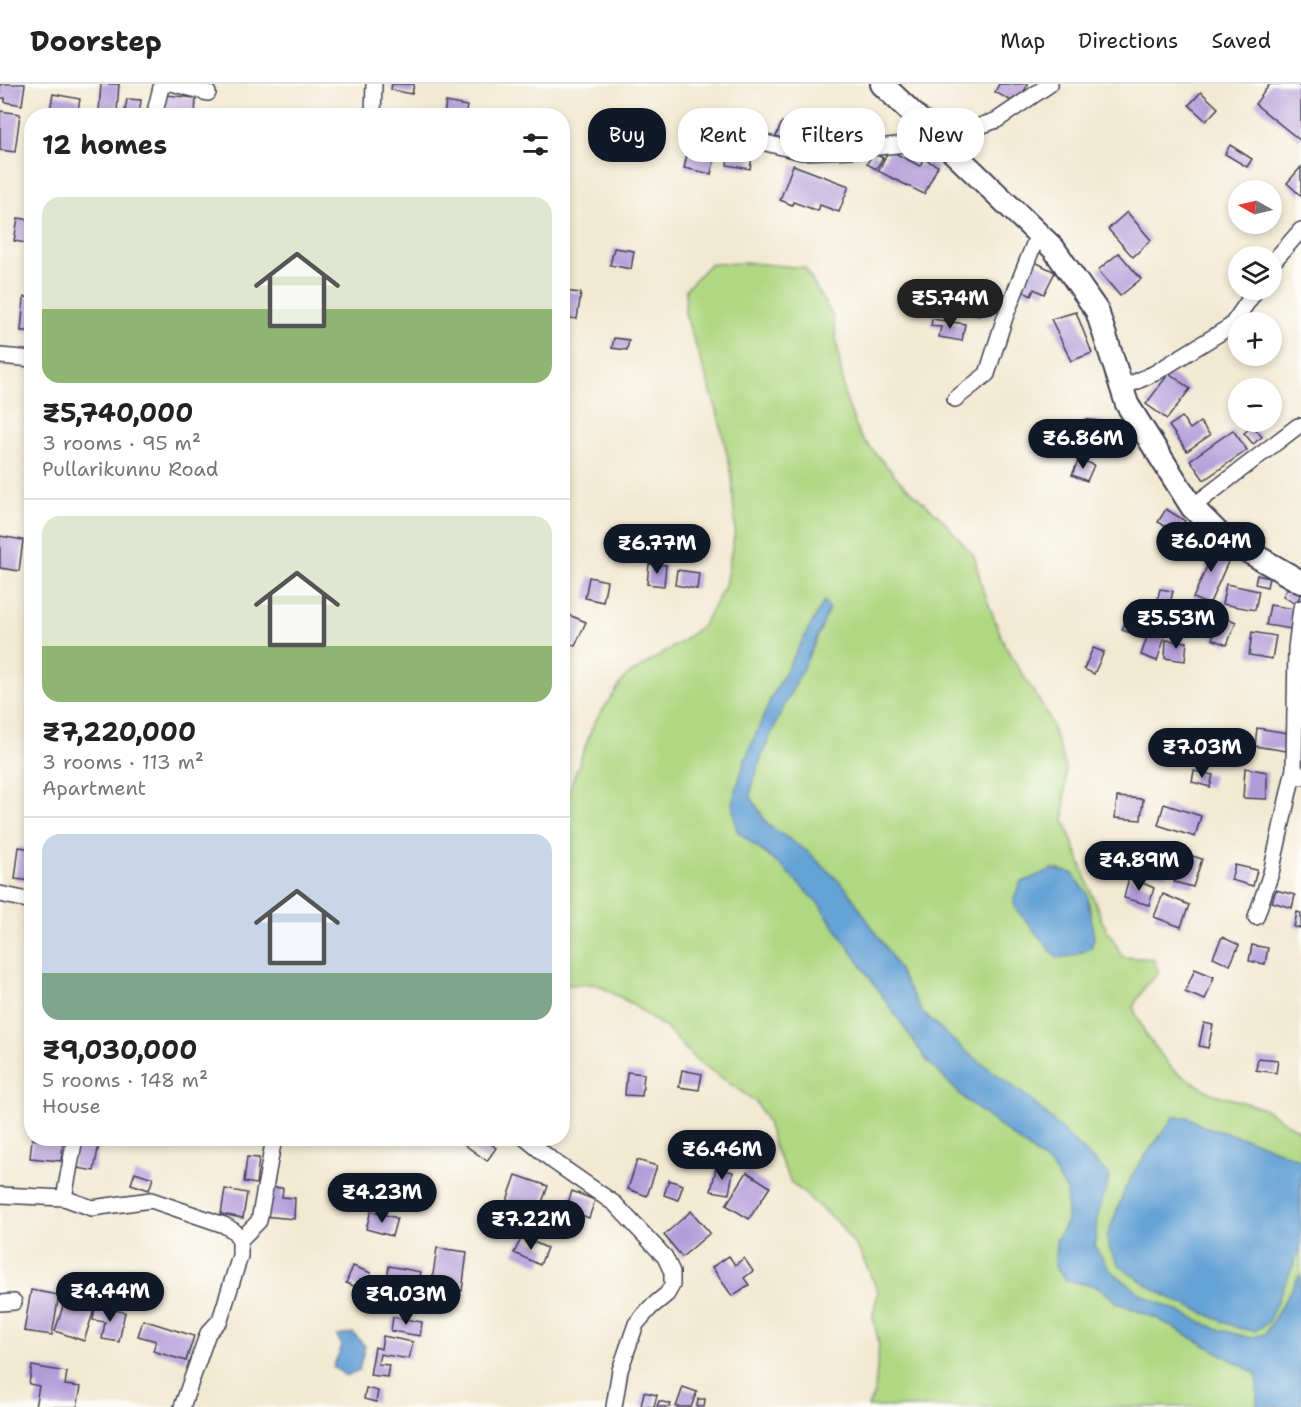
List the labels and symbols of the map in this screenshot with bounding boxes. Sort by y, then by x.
north arrow [1228,180,1282,234]
pin: ₹5.74M [901,279,999,330]
pin: ₹6.86M [1034,419,1132,470]
pin: ₹6.04M [1162,522,1260,573]
pin: ₹6.77M [608,524,706,575]
pin: ₹5.53M [1127,599,1225,650]
pin: ₹7.03M [1153,728,1251,779]
pin: ₹4.89M [1090,841,1188,892]
pin: ₹6.46M [673,1130,771,1181]
pin: ₹4.23M [333,1173,431,1224]
pin: ₹7.22M [482,1200,580,1251]
pin: ₹4.44M [61,1272,159,1323]
pin: ₹9.03M [357,1275,455,1326]

